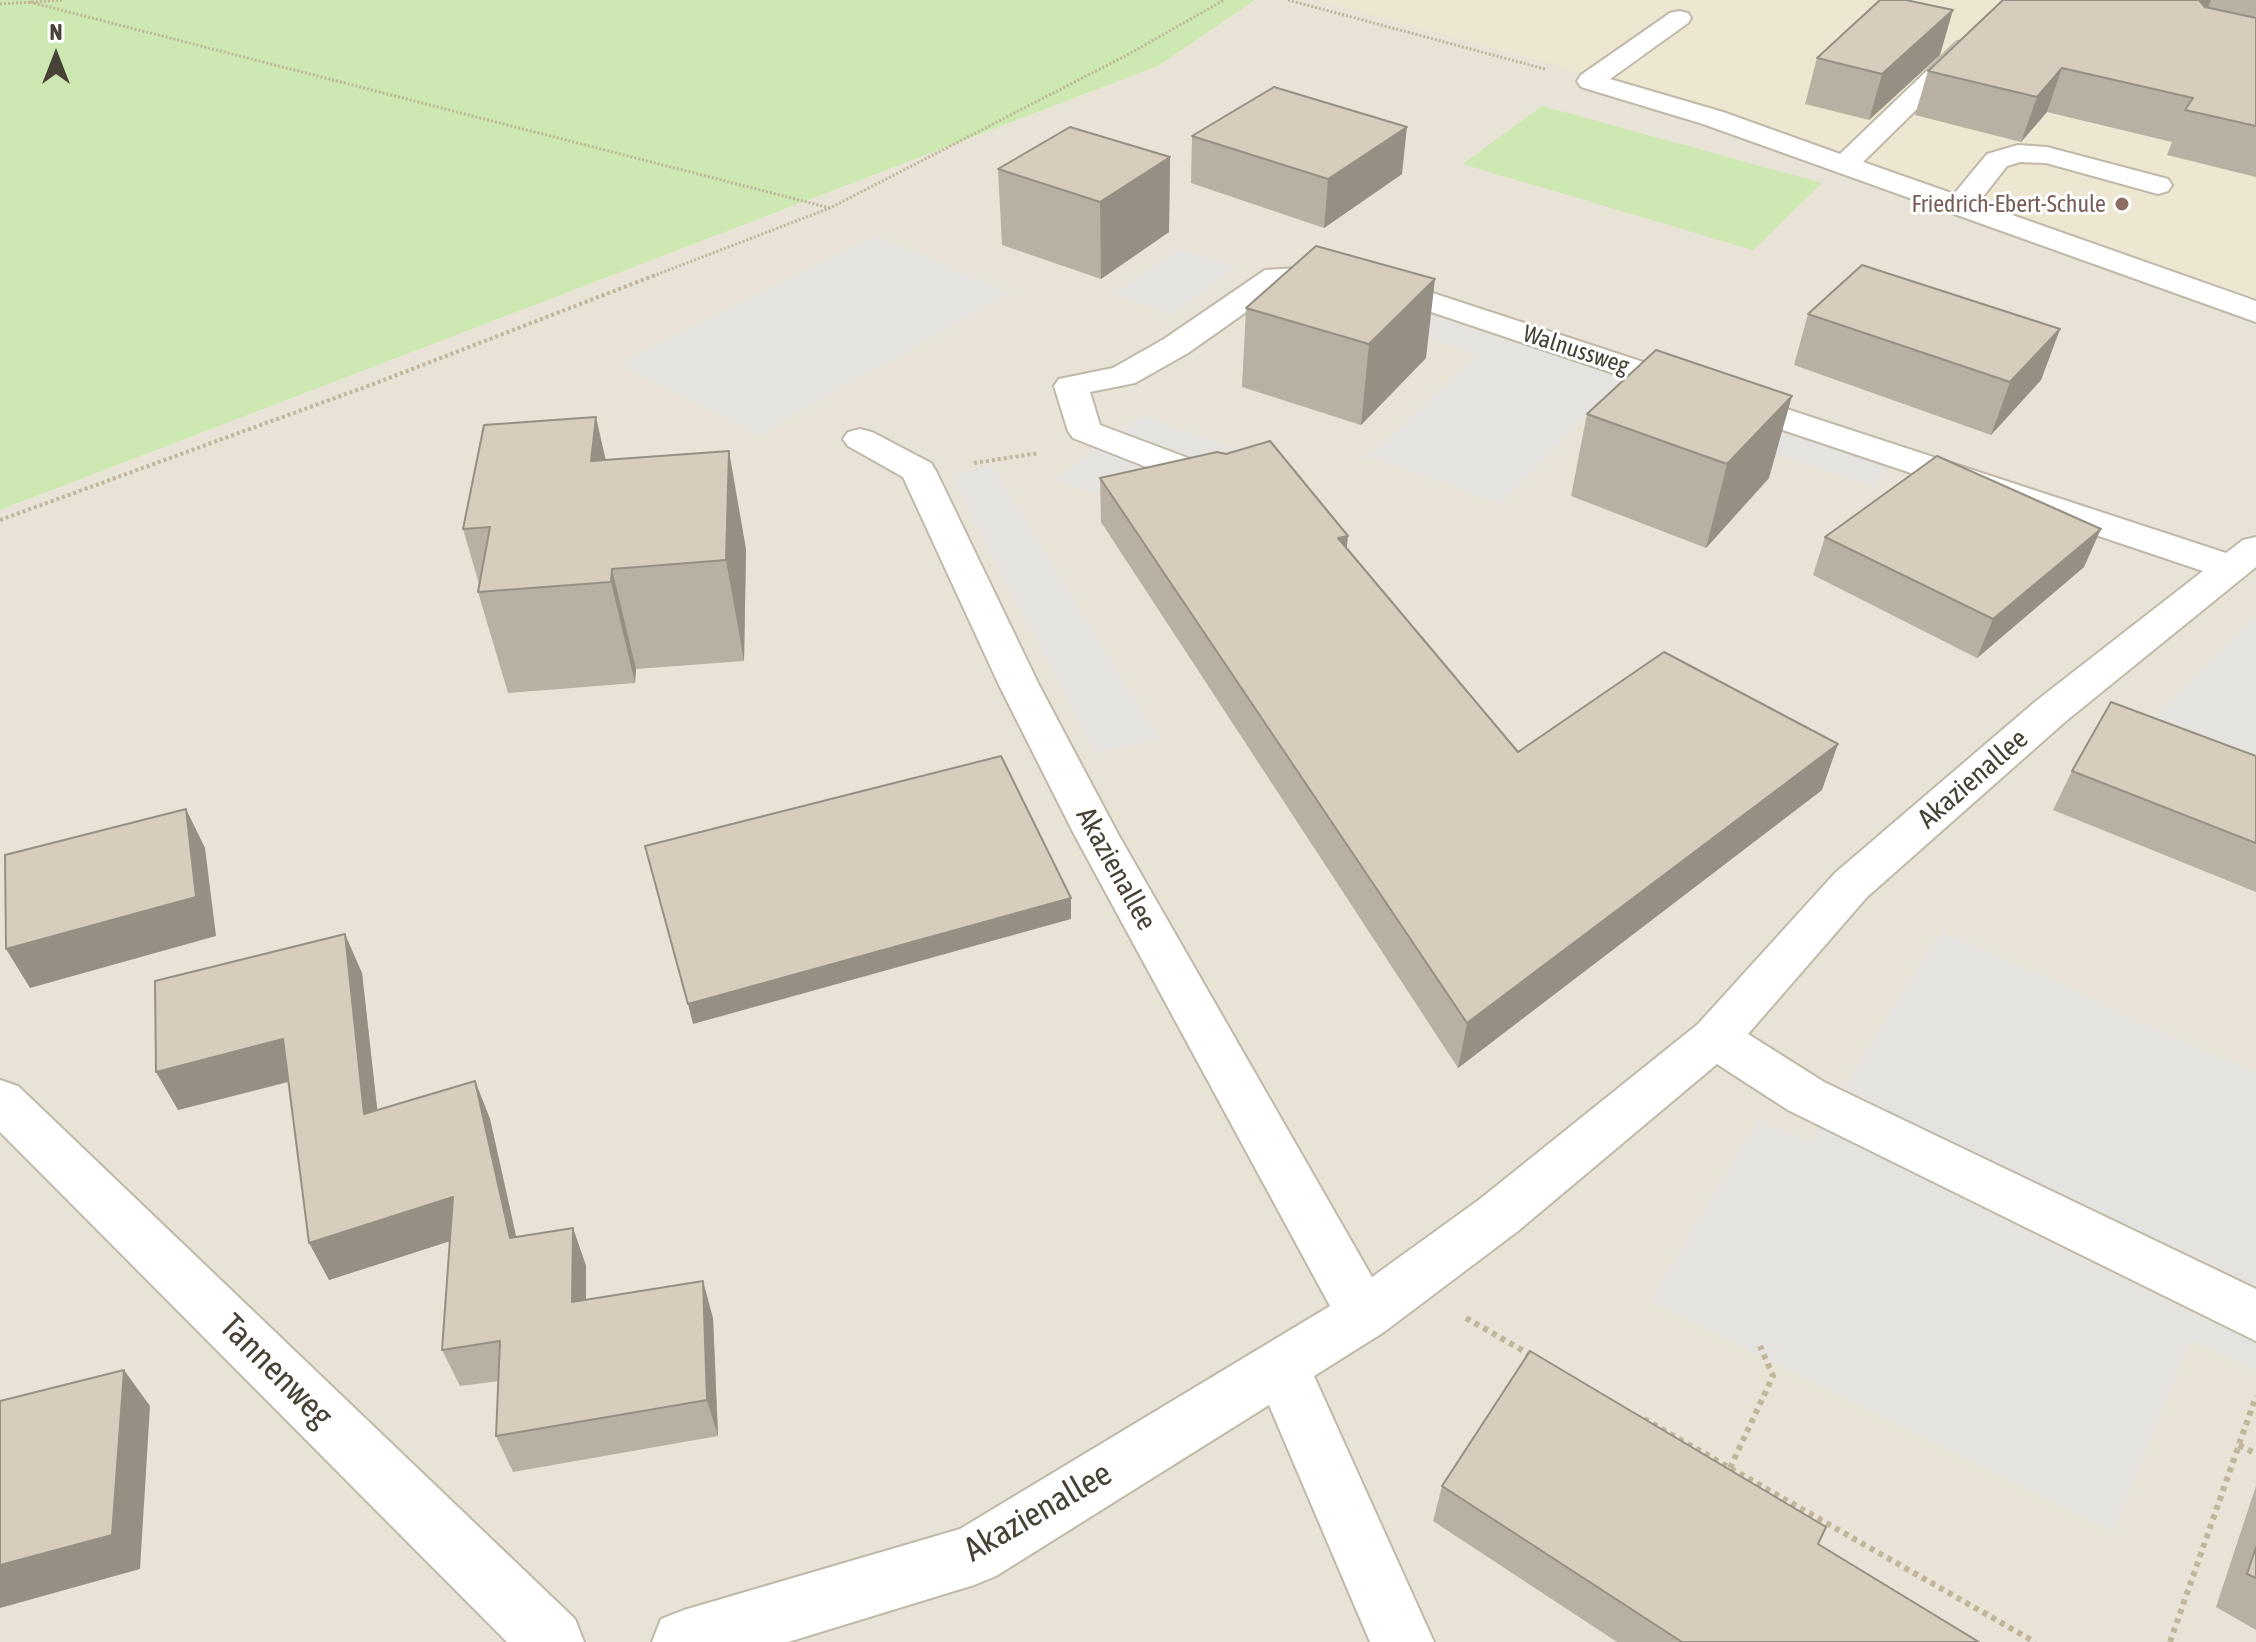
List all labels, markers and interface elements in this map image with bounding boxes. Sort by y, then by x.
north arrow [16,16,96,96]
text: N [50,19,62,45]
place label: Friedrich-Ebert-Schule [1911,190,2106,218]
marker: Friedrich-Ebert-Schule [2113,195,2131,213]
street label: Walnussweg [1519,319,1633,381]
street label: Akazienallee [1911,722,2035,836]
street label: Akazienallee [1069,802,1163,936]
street label: Tannenweg [211,1306,341,1436]
street label: Akazienallee [957,1453,1119,1571]

